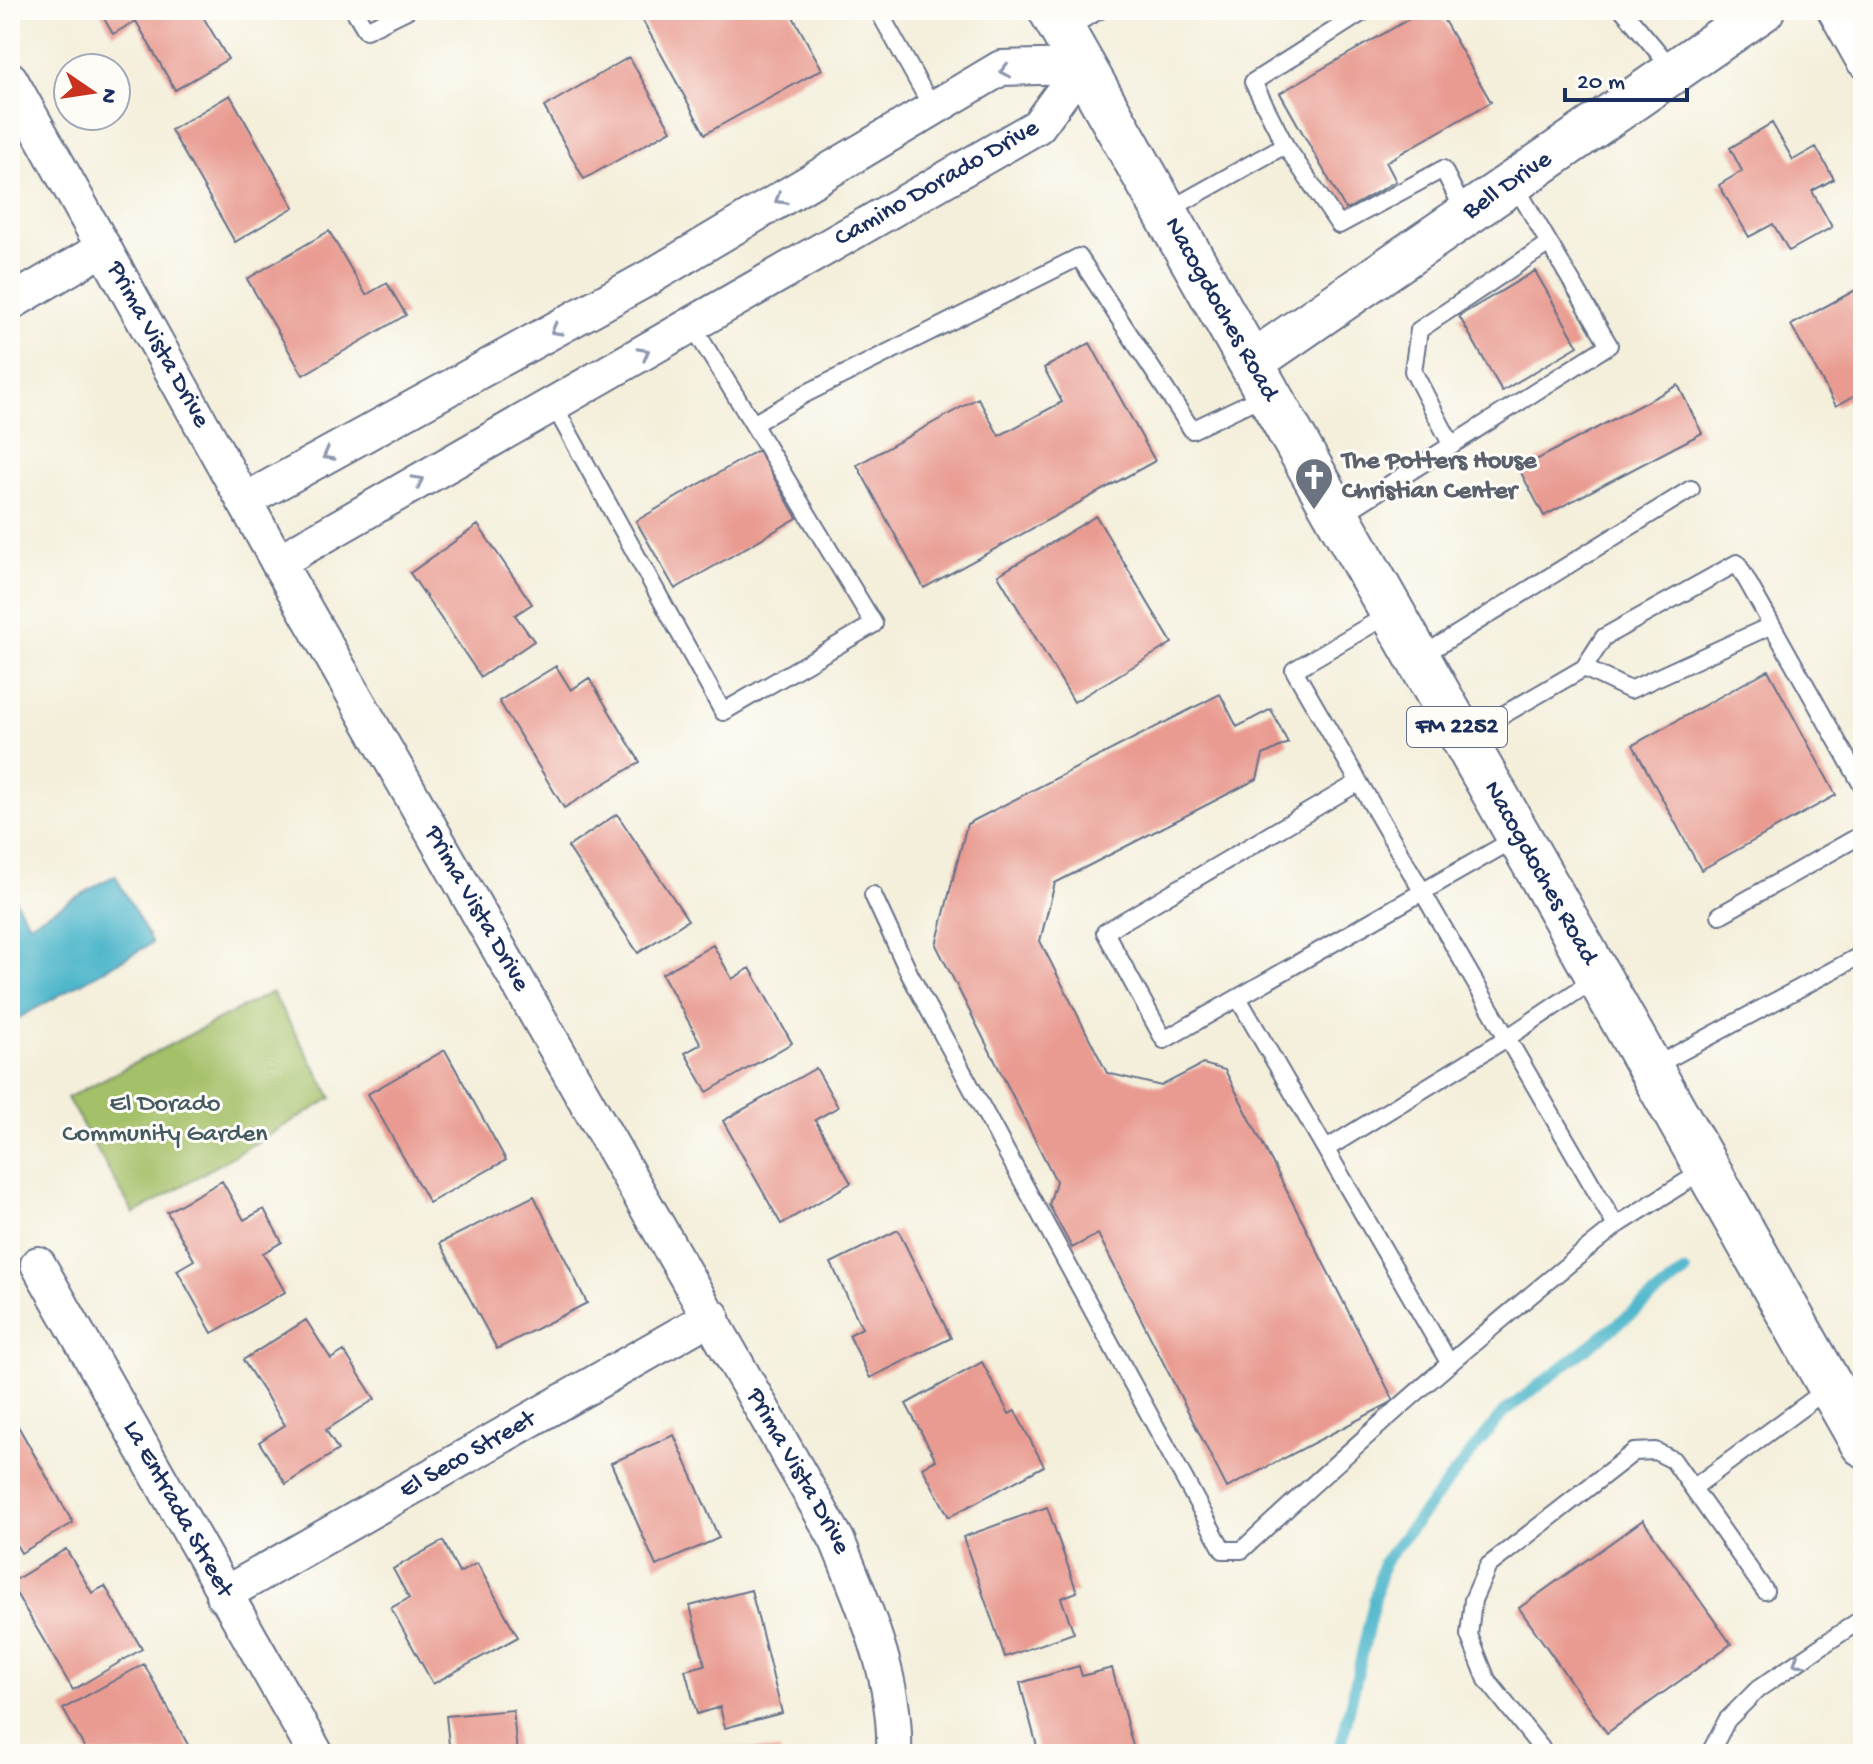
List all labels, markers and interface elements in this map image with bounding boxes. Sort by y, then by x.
north arrow [52,52,132,132]
scale bar [1565,52,1687,102]
one-way arrow [999,62,1012,79]
text: 20 m [1577,69,1625,98]
text: N [93,86,122,106]
street label: Camino Dorado Drive [830,113,1045,255]
street label: Bell Drive [1457,144,1559,228]
one-way arrow [774,189,789,205]
street label: Nacogdoches Road [1156,212,1286,408]
street label: Prima Vista Drive [98,255,216,434]
one-way arrow [550,320,564,336]
one-way arrow [635,347,650,363]
one-way arrow [322,445,337,461]
place label: The Potters House Christian Center [1340,447,1538,508]
church icon: The Potters House Christian Center [1293,456,1335,511]
one-way arrow [409,475,424,491]
road number: FM 2252 [1407,707,1507,747]
street label: Nacogdoches Road [1476,776,1605,972]
street label: Prima Vista Drive [416,820,536,998]
park label: El Dorado Community Garden [62,1090,268,1151]
street label: Prima Vista Drive [738,1382,857,1559]
street label: El Seco Street [394,1403,543,1506]
street label: La Entrada Street [115,1415,241,1605]
one-way arrow [1793,1652,1807,1667]

